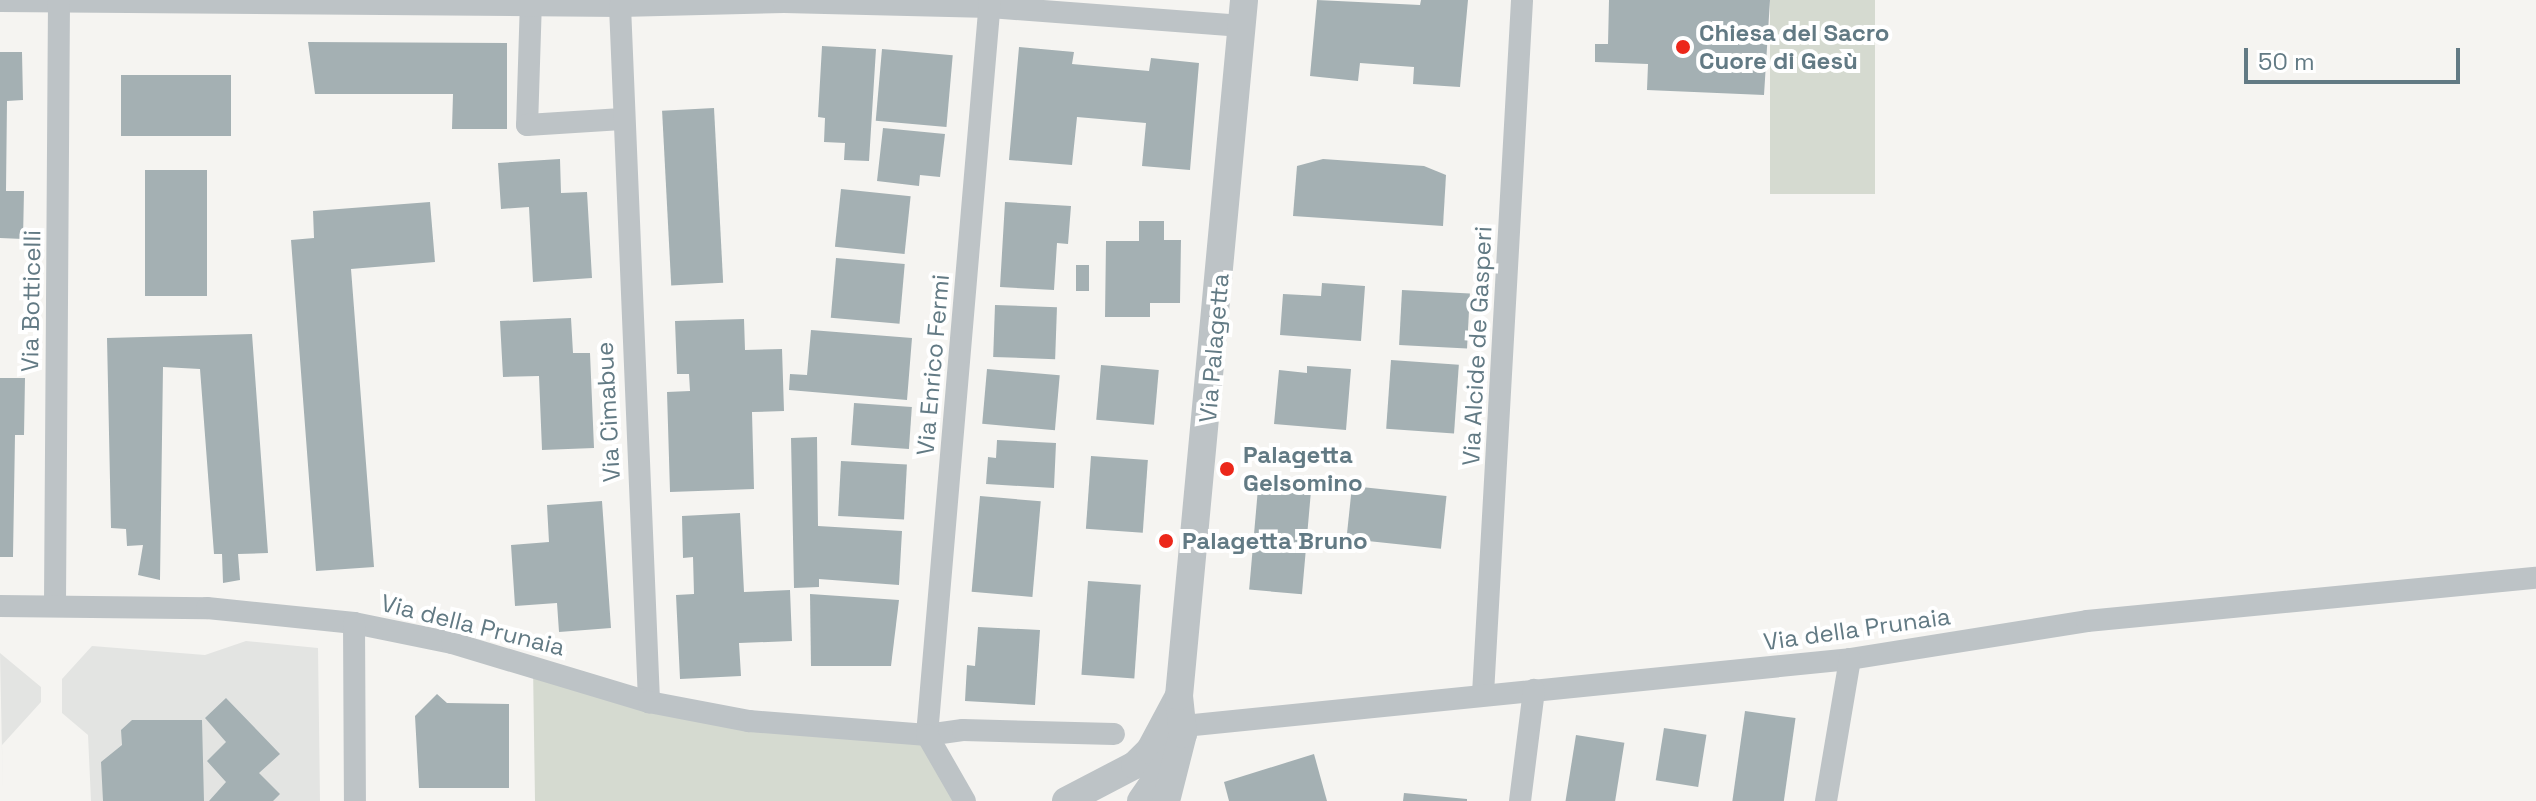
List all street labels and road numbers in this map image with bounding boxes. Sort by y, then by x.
street label: Via Alcide de Gasperi [1456,225,1498,467]
street label: Via Botticelli [15,230,47,372]
street label: Via Palagetta [1193,272,1235,424]
street label: Via Enrico Fermi [911,273,955,457]
street label: Via Cimabue [590,341,626,483]
street label: Via della Prunaia [378,588,568,662]
street label: Via della Prunaia [1762,602,1952,656]

